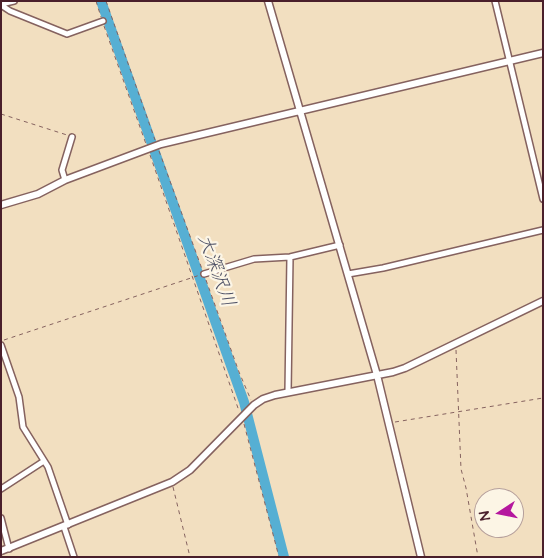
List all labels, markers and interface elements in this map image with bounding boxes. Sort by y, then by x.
water label: 大深沢川 [191,231,239,311]
north arrow [474,488,524,538]
text: N [475,509,496,522]

